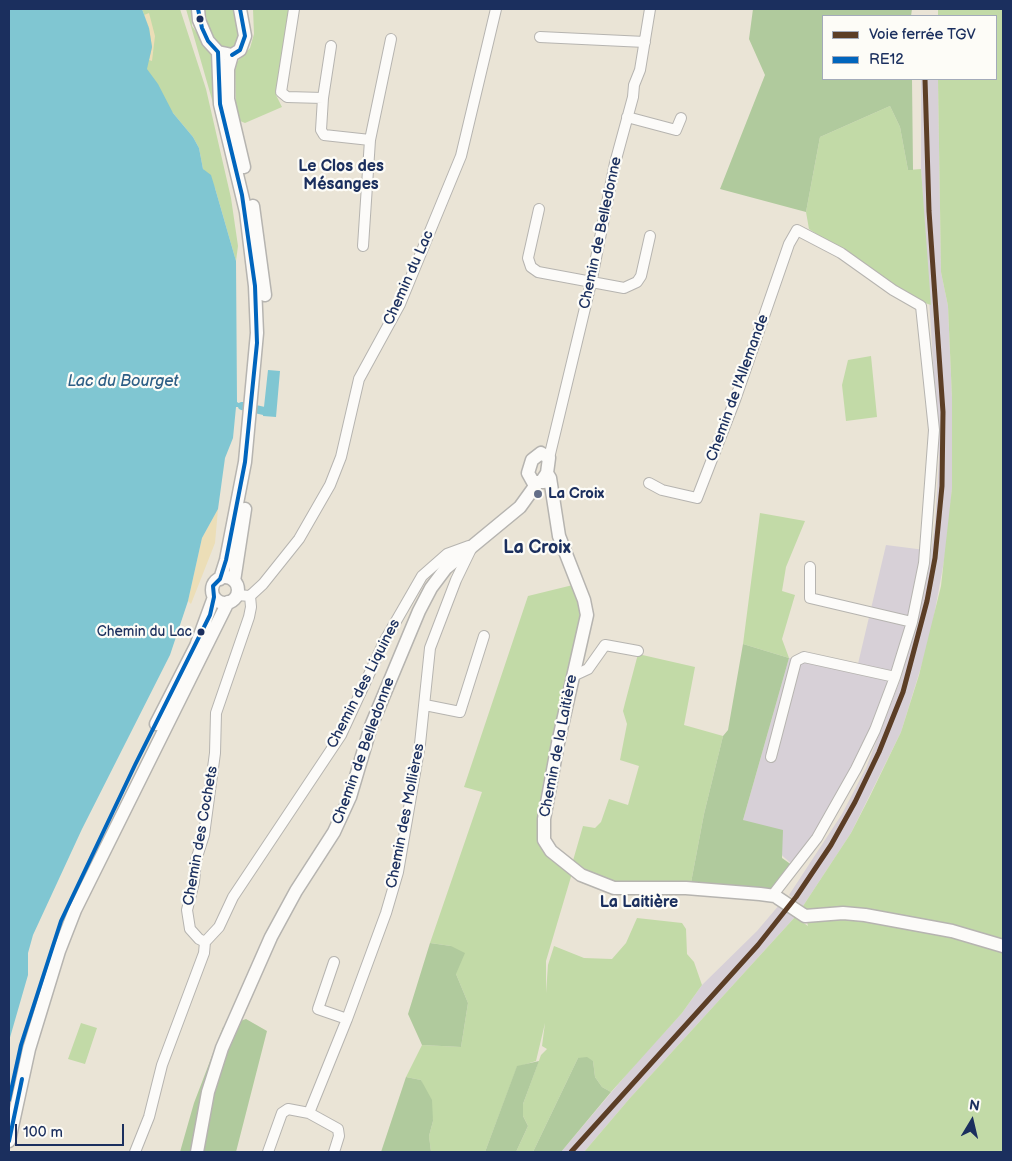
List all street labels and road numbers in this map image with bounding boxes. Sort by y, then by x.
street label: Chemin de Belledonne [576,155,626,311]
street label: Chemin du Lac [380,228,438,328]
street label: Chemin de l'Allemande [703,312,773,464]
street label: Chemin des Liquines [324,616,404,752]
street label: Chemin de la Laitière [536,673,582,819]
street label: Chemin de Belledonne [329,675,399,827]
street label: Chemin des Mollières [383,742,429,890]
street label: Chemin des Cochets [180,765,222,907]

